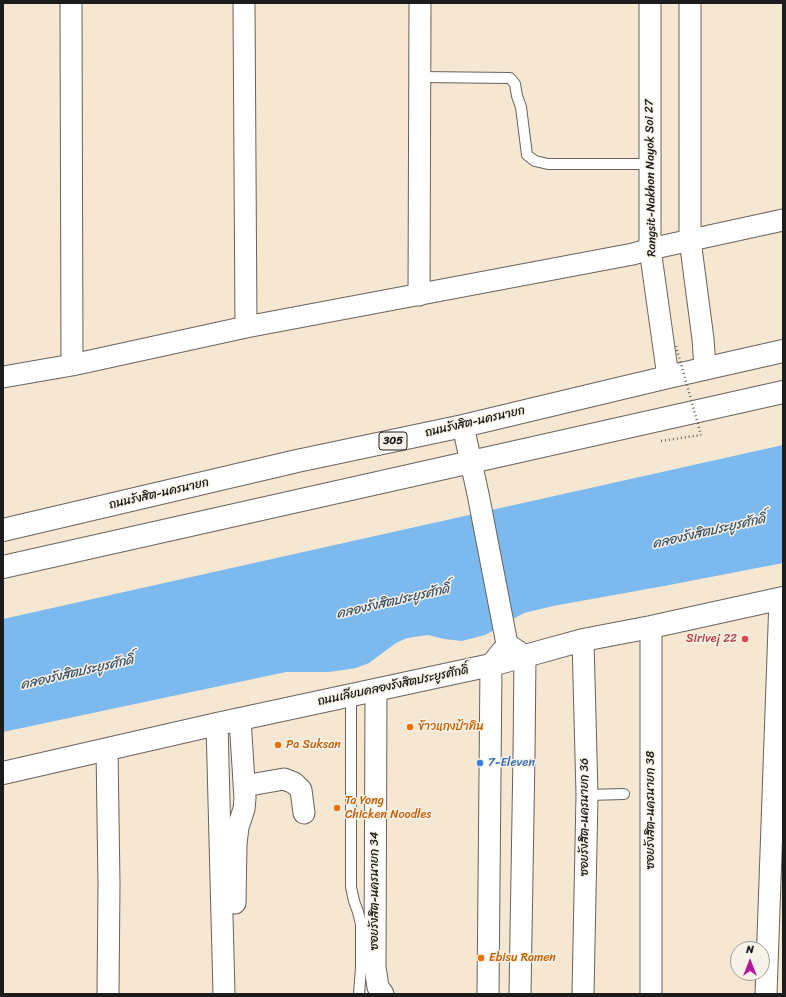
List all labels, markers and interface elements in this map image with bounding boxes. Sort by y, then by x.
street label: Rangsit-Nakhon Nayok Soi 27 [642,99,660,257]
street label: ถนนรังสิต-นครนายก [424,404,526,440]
road number: 305 [379,432,407,450]
street label: ถนนรังสิต-นครนายก [108,476,210,512]
water label: คลองรังสิตประยูรศักดิ์ [651,511,767,553]
water label: คลองรังสิตประยูรศักดิ์ [335,581,451,623]
place label: Sirivej 22 [686,632,737,646]
marker: Sirivej 22 [740,634,750,644]
water label: คลองรังสิตประยูรศักดิ์ [19,652,135,694]
street label: ถนนเลียบคลองรังสิตประยูรศักดิ์ [316,663,470,709]
place label: ข้าวแกงป้าทิน [418,720,484,734]
marker: ข้าวแกงป้าทิน [405,722,415,732]
place label: Pa Suksan [286,738,341,752]
marker: Pa Suksan [273,740,283,750]
street label: ซอยรังสิต-นครนายก 38 [644,751,658,869]
place label: 7-Eleven [488,756,535,770]
marker: 7-Eleven [475,758,485,768]
street label: ซอยรังสิต-นครนายก 36 [578,758,592,876]
place label: Ta Yong Chicken Noodles [345,794,431,822]
marker: Ta Yong Chicken Noodles [332,803,342,813]
street label: ซอยรังสิต-นครนายก 34 [368,832,382,950]
text: N [746,940,754,959]
north arrow [730,941,770,981]
place label: Ebisu Ramen [489,951,556,965]
marker: Ebisu Ramen [476,953,486,963]

